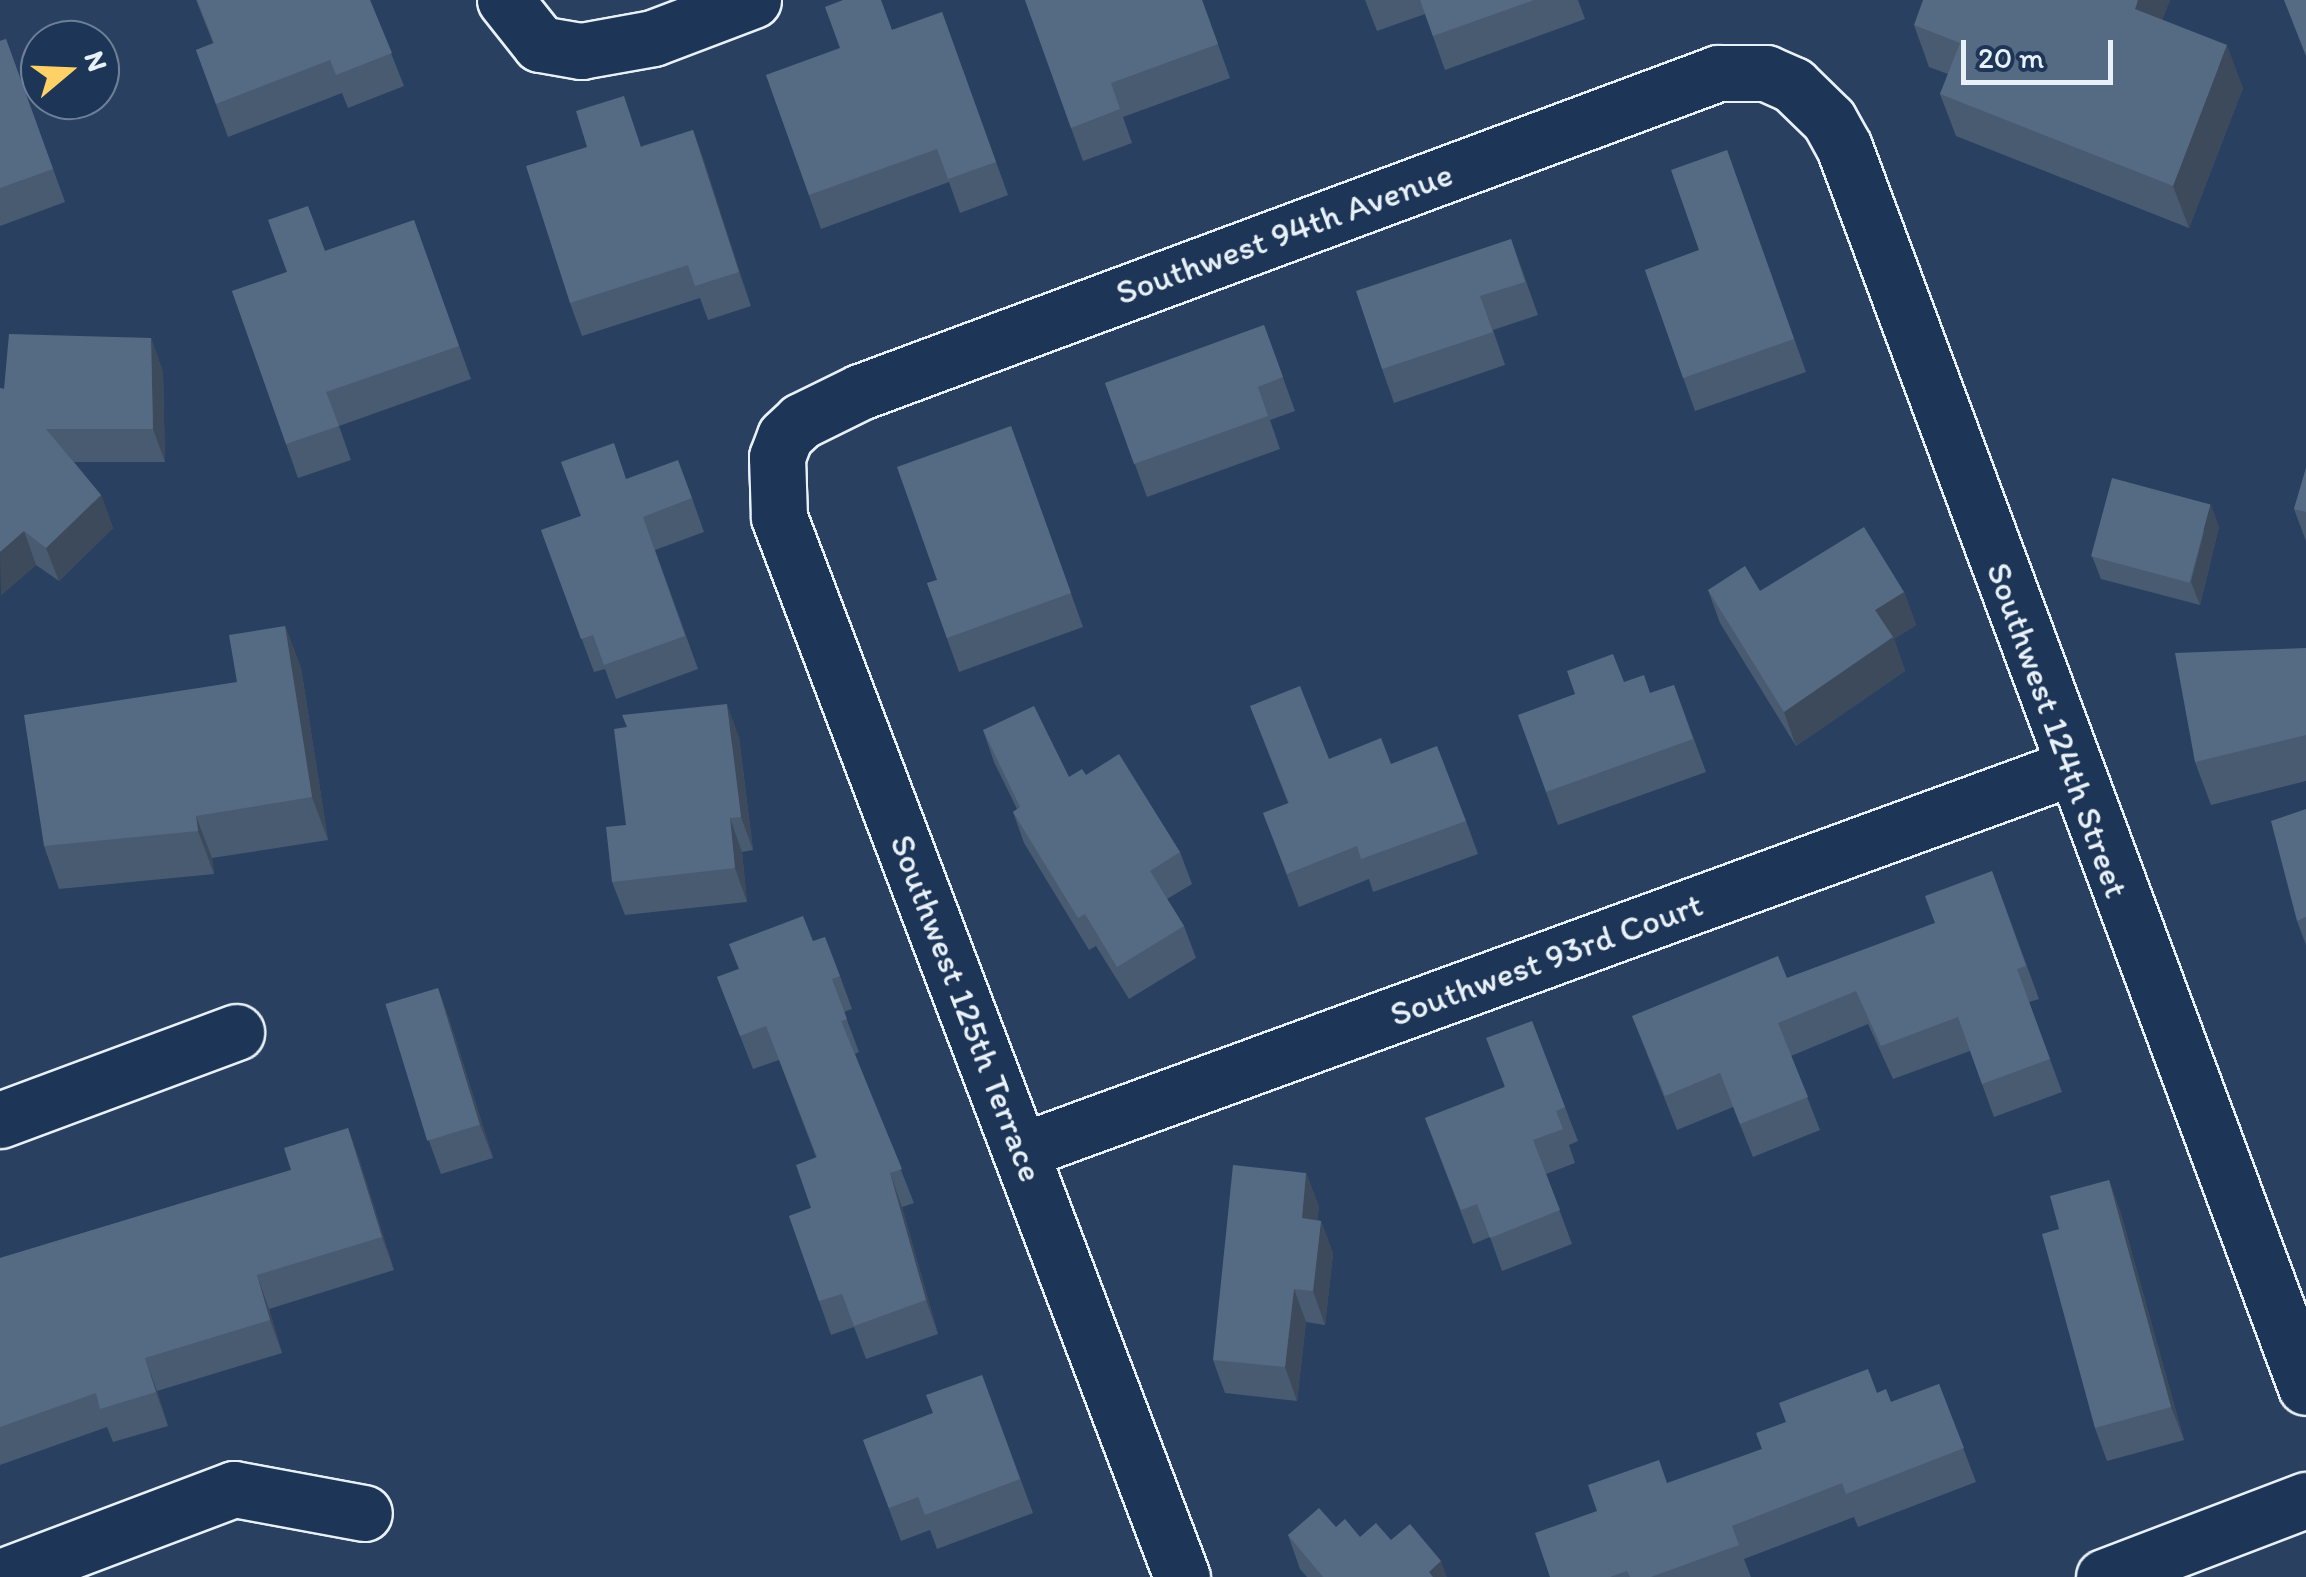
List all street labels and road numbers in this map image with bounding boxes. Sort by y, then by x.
street label: Southwest 94th Avenue [1111,153,1457,313]
street label: Southwest 124th Street [1978,557,2138,903]
street label: Southwest 125th Terrace [882,829,1052,1187]
street label: Southwest 93rd Court [1384,883,1708,1035]

